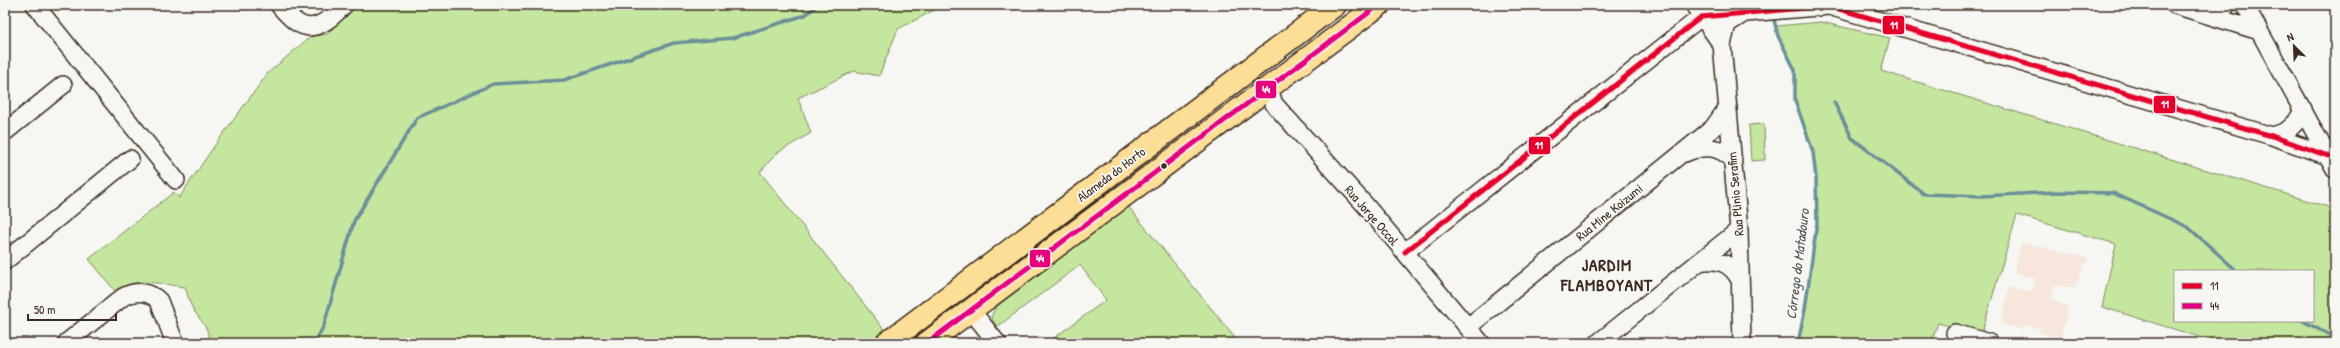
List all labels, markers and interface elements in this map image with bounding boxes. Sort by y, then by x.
line badge: 11 [1882,15,1905,35]
text: 11 [1890,18,1898,32]
north arrow [2274,26,2314,66]
text: N [2284,29,2296,44]
line badge: 44 [1255,80,1277,99]
text: 44 [1262,82,1270,96]
line badge: 11 [2153,95,2176,114]
text: 11 [2161,97,2169,111]
line badge: 11 [1528,136,1551,155]
text: 11 [1535,138,1543,152]
street label: Alameda do Horto [1073,142,1149,206]
street label: Rua Plinio Serafim [1722,151,1748,237]
unlabelled marker [1159,161,1169,171]
street label: Rua Mine Koizumi [1572,179,1646,245]
street label: Rua Jorge Occol [1341,181,1403,249]
water label: Córrego do Matadouro [1781,206,1814,320]
line badge: 44 [1029,249,1051,268]
text: 44 [1036,251,1044,265]
district label: JARDIM FLAMBOYANT [1560,253,1653,296]
legend [2174,270,2314,322]
text: 11 [2210,277,2219,294]
scale bar [28,296,116,322]
text: 44 [2210,297,2220,314]
text: 50 m [34,301,55,318]

